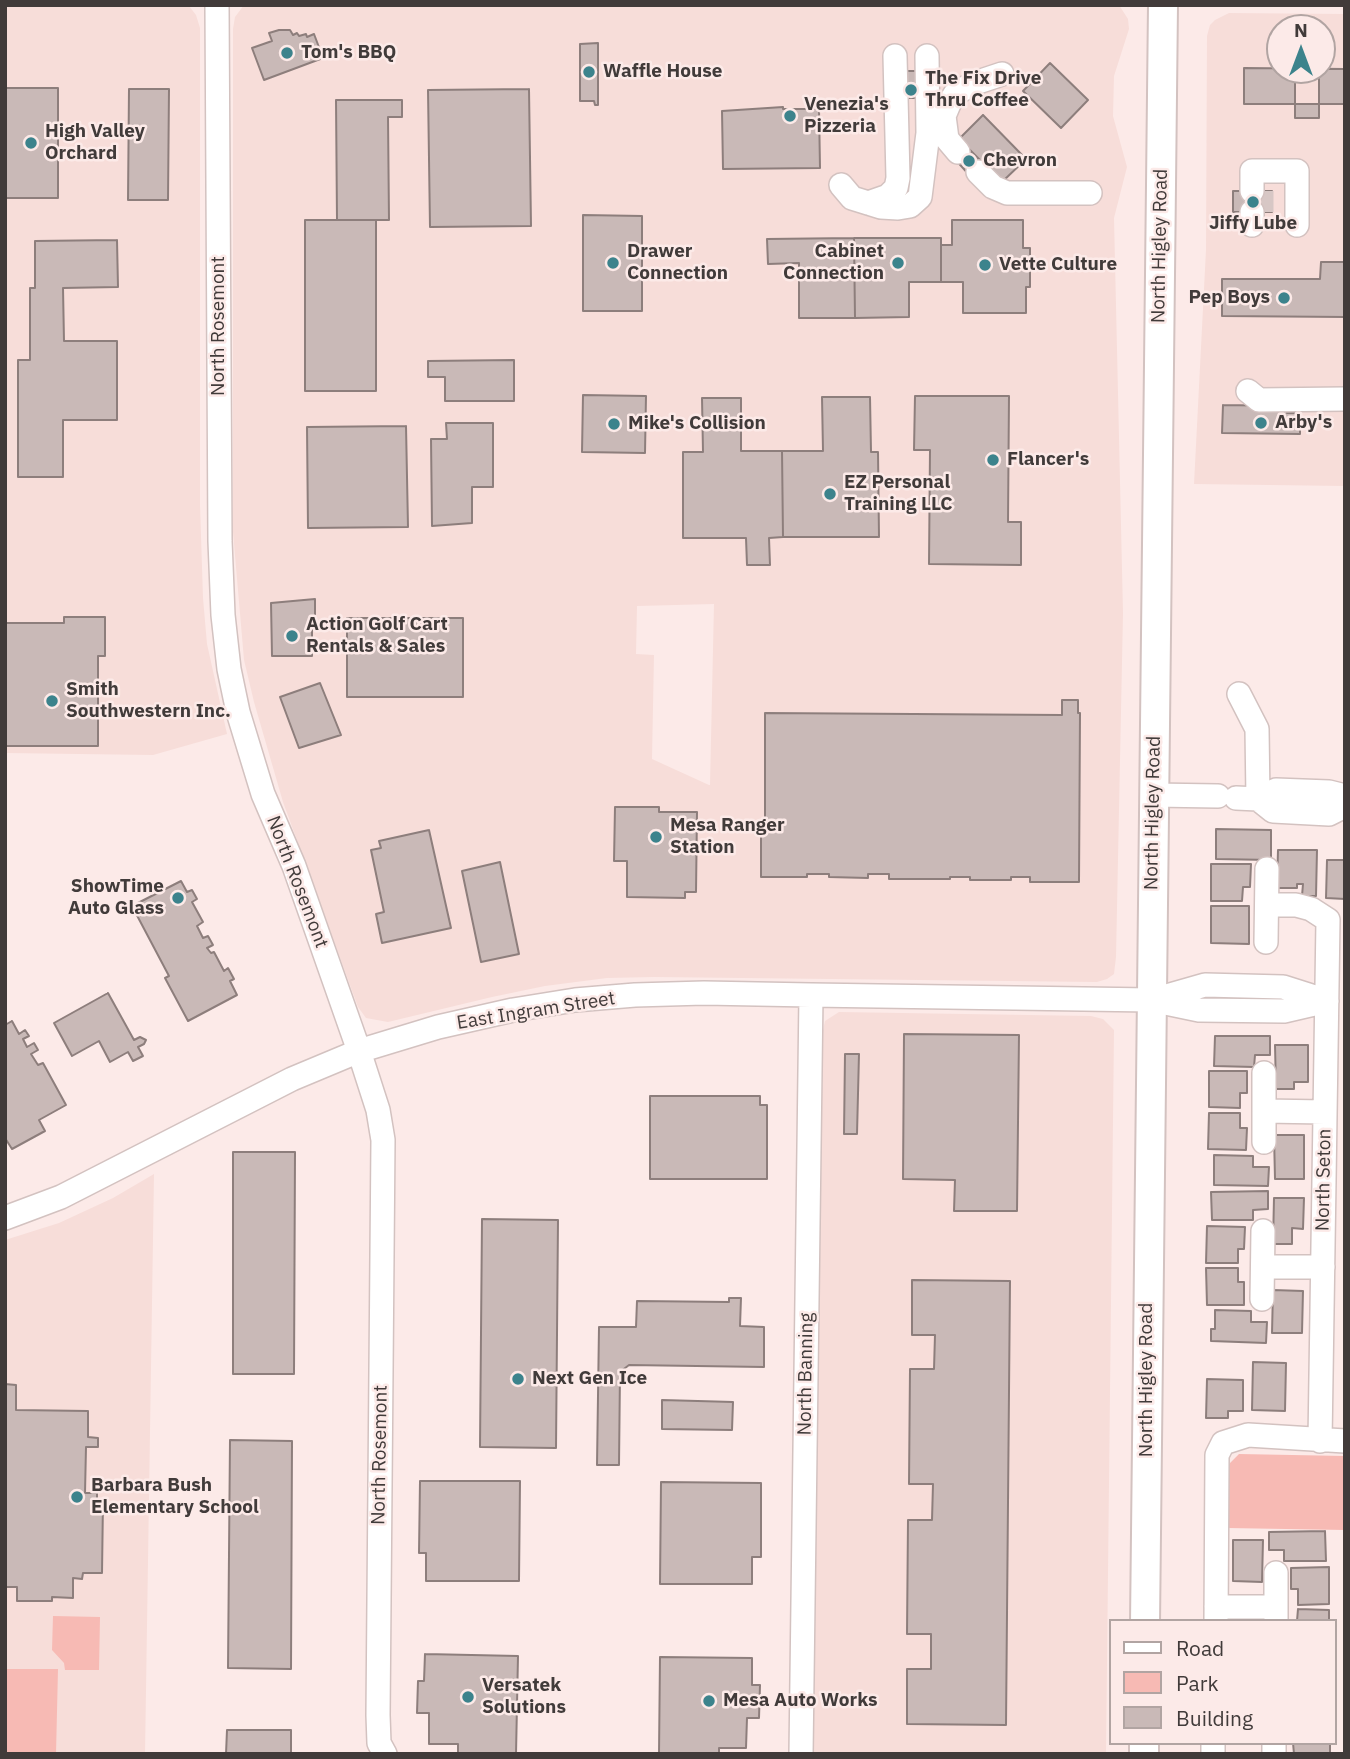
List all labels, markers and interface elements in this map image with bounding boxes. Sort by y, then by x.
north arrow [1266,14,1336,84]
text: N [1294,18,1308,42]
place label: Tom's BBQ [301,42,396,64]
marker: Tom's BBQ [279,45,295,61]
place label: Waffle House [603,61,722,83]
marker: Waffle House [581,64,597,80]
place label: The Fix Drive Thru Coffee [925,68,1041,112]
marker: The Fix Drive Thru Coffee [903,82,919,98]
place label: Venezia's Pizzeria [804,94,889,138]
marker: Venezia's Pizzeria [782,108,798,124]
place label: High Valley Orchard [45,121,145,165]
marker: High Valley Orchard [23,135,39,151]
place label: Chevron [983,150,1057,172]
marker: Chevron [961,153,977,169]
street label: North Higley Road [1147,169,1173,323]
marker: Jiffy Lube [1245,194,1261,210]
place label: Jiffy Lube [1209,213,1297,235]
place label: Drawer Connection [627,241,728,285]
place label: Cabinet Connection [783,241,884,285]
place label: Vette Culture [999,254,1117,276]
marker: Drawer Connection [605,255,621,271]
marker: Cabinet Connection [890,255,906,271]
street label: North Rosemont [208,256,230,396]
marker: Vette Culture [977,257,993,273]
place label: Pep Boys [1188,287,1270,309]
marker: Pep Boys [1276,290,1292,306]
place label: Arby's [1275,412,1332,434]
place label: Mike's Collision [628,413,766,435]
marker: Arby's [1253,415,1269,431]
marker: Mike's Collision [606,416,622,432]
place label: Flancer's [1007,449,1089,471]
marker: Flancer's [985,452,1001,468]
place label: EZ Personal Training LLC [844,472,953,516]
marker: EZ Personal Training LLC [822,486,838,502]
place label: Action Golf Cart Rentals & Sales [306,614,448,658]
marker: Action Golf Cart Rentals & Sales [284,628,300,644]
place label: Smith Southwestern Inc. [66,679,231,723]
marker: Smith Southwestern Inc. [44,693,60,709]
street label: North Higley Road [1140,736,1166,890]
street label: North Rosemont [261,813,333,951]
place label: Mesa Ranger Station [670,815,785,859]
marker: Mesa Ranger Station [648,829,664,845]
place label: ShowTime Auto Glass [68,876,164,920]
marker: ShowTime Auto Glass [170,890,186,906]
street label: East Ingram Street [455,987,617,1035]
street label: North Seton [1312,1129,1336,1231]
street label: North Higley Road [1136,1303,1158,1457]
street label: North Banning [794,1312,818,1436]
place label: Next Gen Ice [532,1368,647,1390]
marker: Next Gen Ice [510,1371,526,1387]
street label: North Rosemont [367,1385,393,1525]
place label: Barbara Bush Elementary School [91,1475,259,1519]
marker: Barbara Bush Elementary School [69,1489,85,1505]
legend [1108,1619,1336,1745]
text: Road [1176,1634,1224,1662]
text: Park [1176,1669,1219,1697]
place label: Versatek Solutions [482,1675,566,1719]
marker: Versatek Solutions [460,1689,476,1705]
place label: Mesa Auto Works [723,1690,878,1712]
marker: Mesa Auto Works [701,1693,717,1709]
text: Building [1176,1704,1253,1732]

